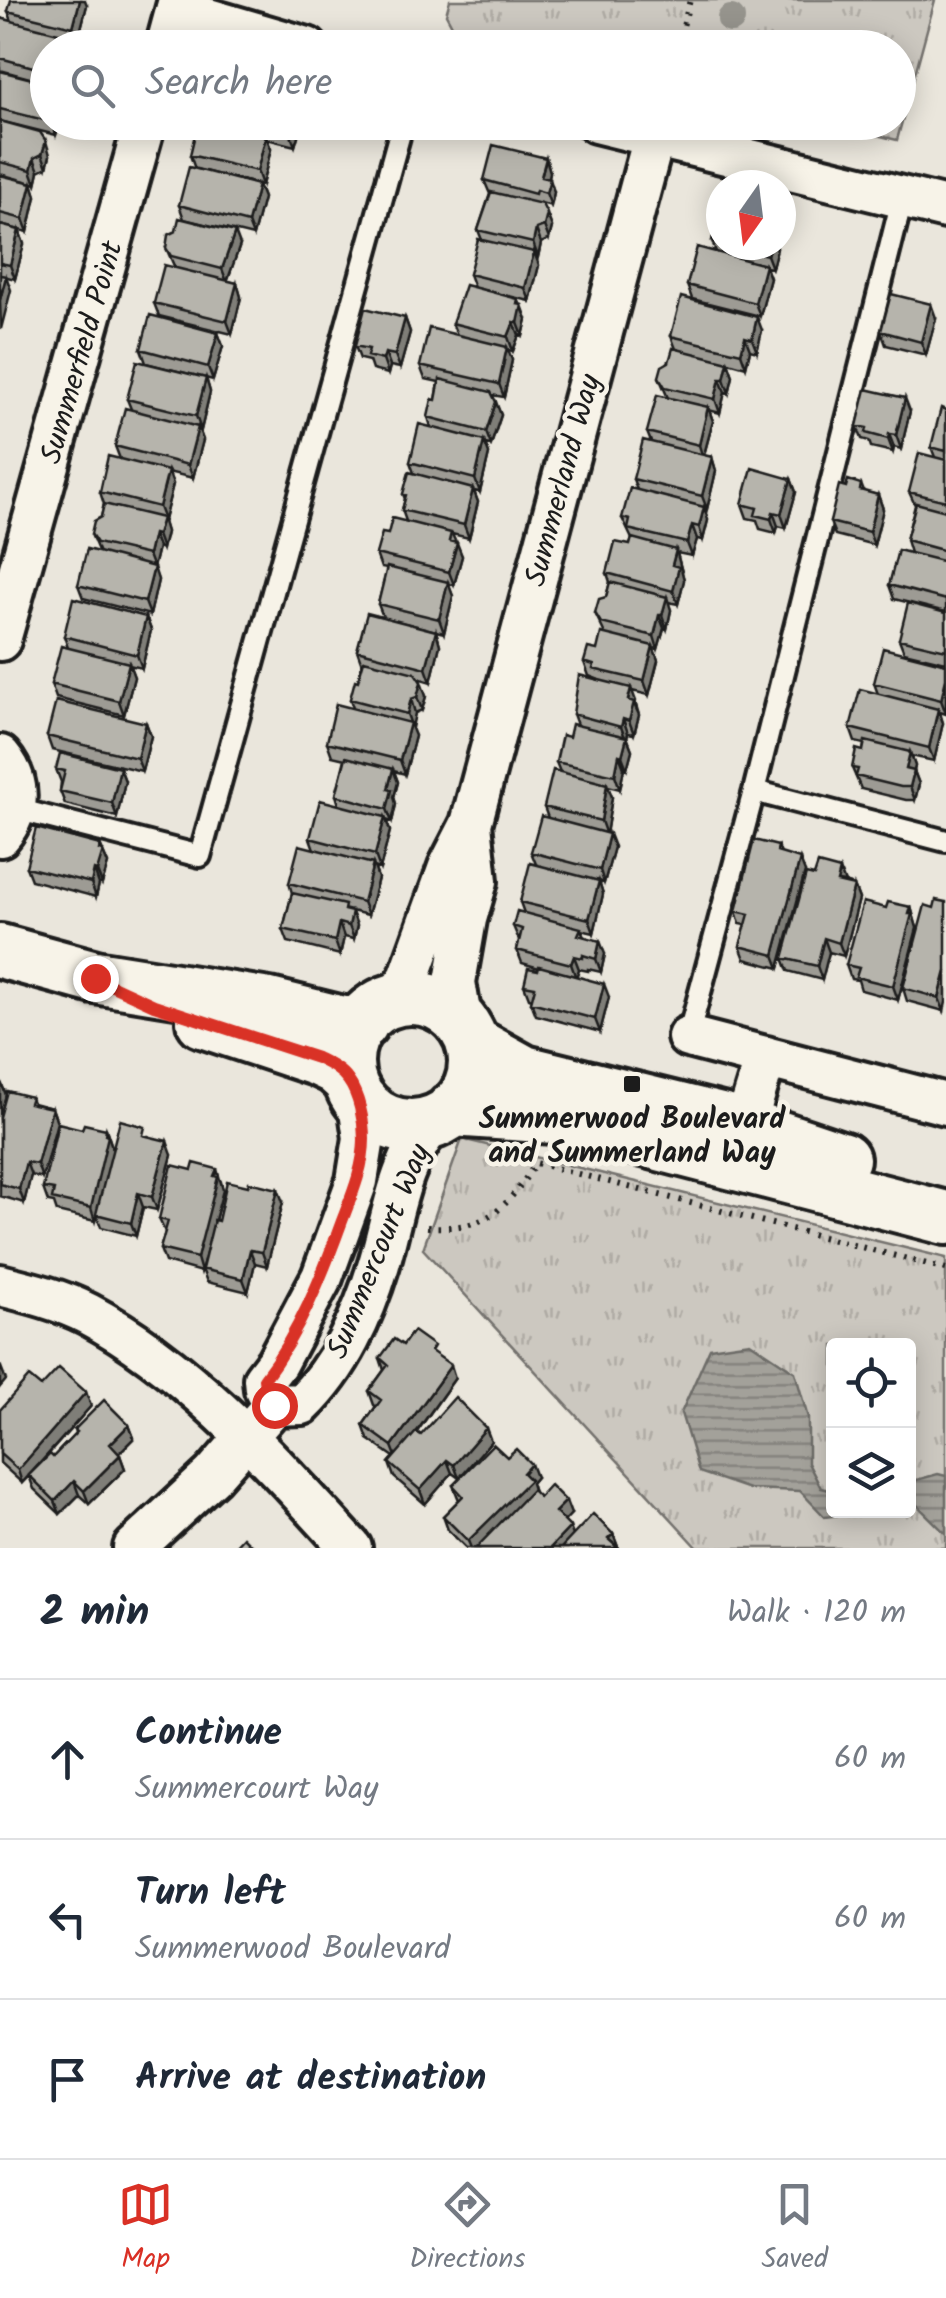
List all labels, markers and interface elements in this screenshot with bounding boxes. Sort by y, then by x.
search box [30,30,916,140]
text: Search here [145,55,332,115]
icon: search [65,58,120,113]
north arrow [706,170,796,260]
street label: Summerfield Point [28,235,138,470]
street label: Summerland Way [513,368,616,592]
route end [73,956,119,1002]
marker: Summerwood Boulevard and Summerland Way [621,1073,643,1095]
place label: Summerwood Boulevard and Summerland Way [479,1096,786,1178]
street label: Summercourt Way [315,1136,445,1366]
map controls [826,1338,916,1518]
button: locate [826,1338,916,1428]
route start [252,1383,298,1429]
button: layers [826,1428,916,1518]
text: 2 min [40,1580,149,1647]
text: Walk · 120 m [727,1588,906,1639]
text: Continue [135,1704,282,1764]
icon: ahead [40,1732,95,1787]
text: 60 m [834,1734,906,1785]
text: Summercourt Way [135,1764,378,1815]
text: Turn left [135,1864,286,1924]
icon: left [40,1892,95,1947]
text: 60 m [834,1894,906,1945]
text: Summerwood Boulevard [135,1924,450,1975]
text: Arrive at destination [135,2049,486,2109]
icon: arrive [40,2052,95,2107]
tab: Map [118,2177,173,2282]
tab: Directions [409,2177,525,2282]
tab: Saved [762,2177,828,2282]

